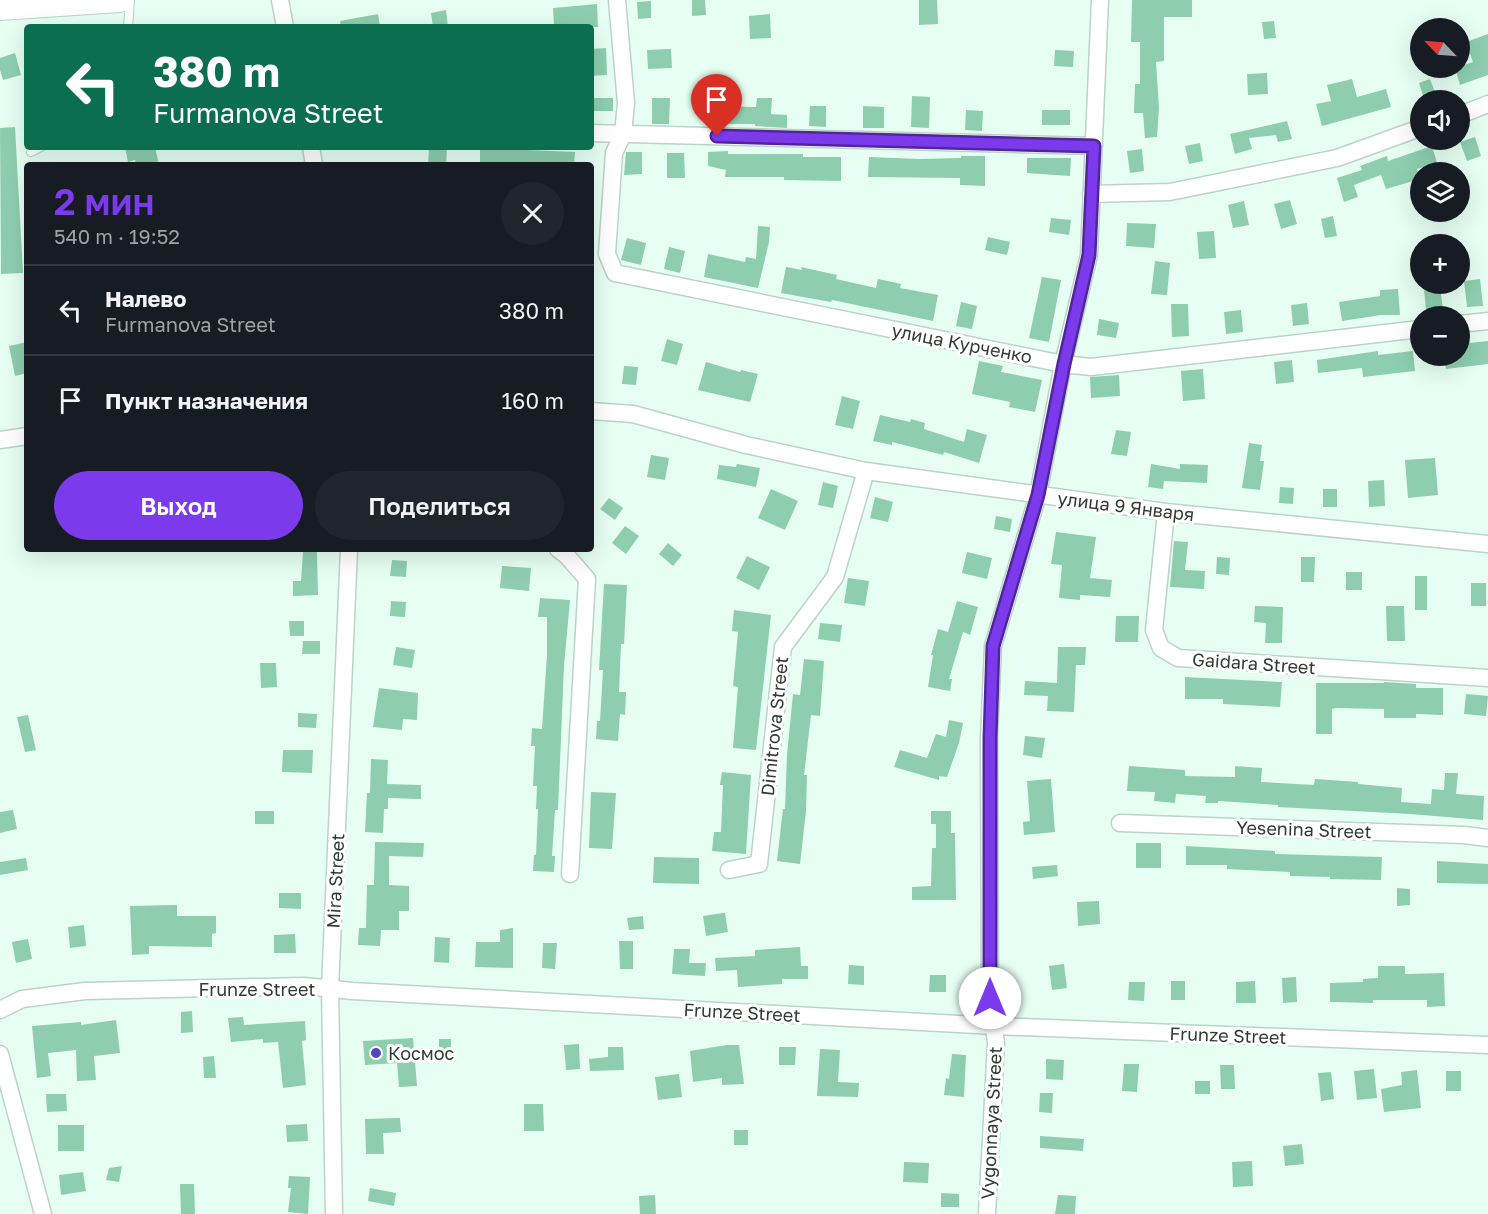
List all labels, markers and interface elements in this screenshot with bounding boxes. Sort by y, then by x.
north arrow [1410,18,1470,78]
map controls [1410,18,1470,366]
text: 380 m [153,46,280,96]
icon: left [54,48,132,126]
pin [691,74,742,136]
icon: arrive [700,83,733,116]
button: sound [1410,90,1470,150]
text: Furmanova Street [153,97,384,129]
button: layers [1410,162,1470,222]
text: 2 мин [54,180,154,223]
button: close [501,182,564,245]
text: 540 m · 19:52 [54,224,180,248]
button: + [1410,234,1470,294]
text: Налево [105,285,187,312]
icon: left [54,294,87,327]
text: 380 m [499,297,564,324]
button: − [1410,306,1470,366]
text: Furmanova Street [105,312,276,336]
street label: улица Курченко [890,319,1034,367]
icon: arrive [54,384,87,417]
text: Пункт назначения [105,387,308,414]
text: 160 m [501,387,564,414]
button: Выход [54,471,303,540]
button: Поделиться [315,471,564,540]
street label: улица 9 Января [1056,487,1196,525]
street label: Gaidara Street [1192,648,1316,678]
street label: Dimitrova Street [756,655,792,797]
street label: Yesenina Street [1236,816,1372,842]
street label: Mira Street [322,833,348,929]
position arrow [958,966,1022,1030]
street label: Frunze Street [198,978,316,1000]
street label: Frunze Street [683,998,801,1026]
street label: Frunze Street [1169,1022,1287,1048]
place label: Космос [388,1042,455,1064]
marker: Космос [369,1046,383,1060]
street label: Vygonnaya Street [976,1046,1006,1200]

